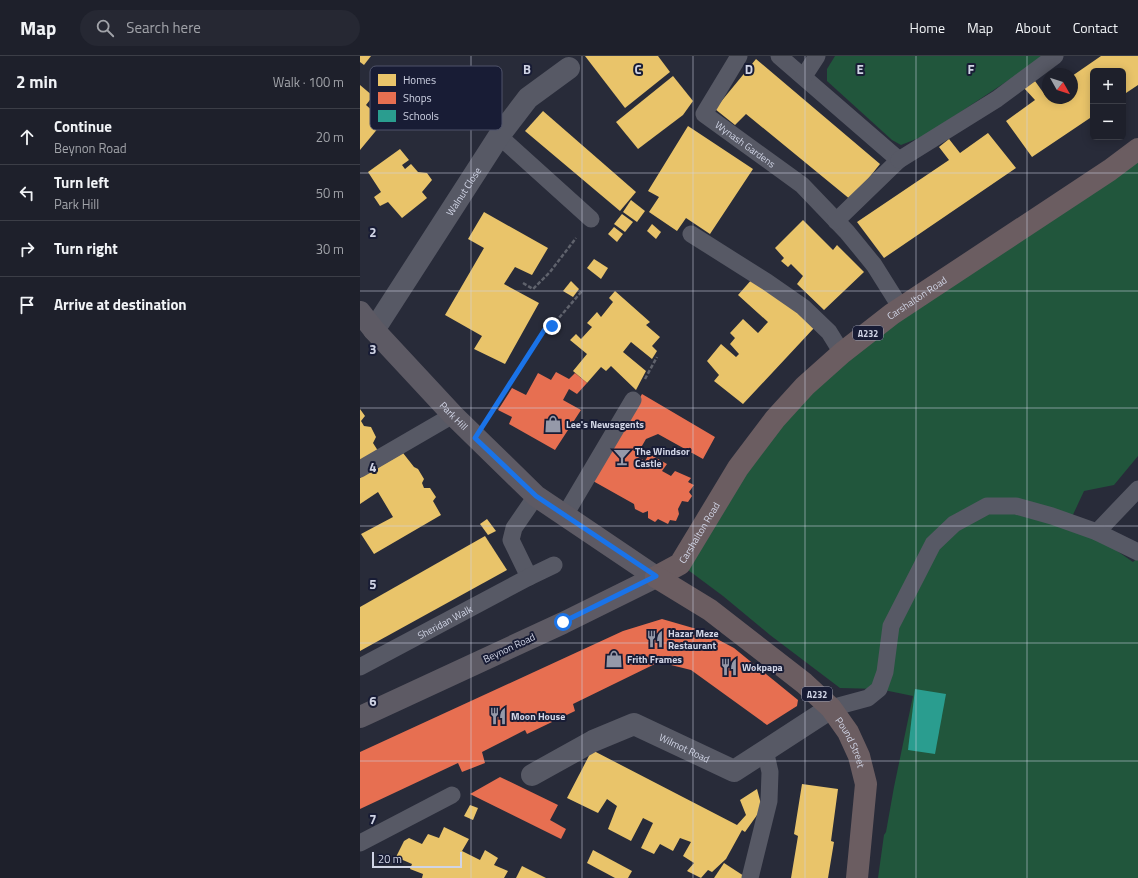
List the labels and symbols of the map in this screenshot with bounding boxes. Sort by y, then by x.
text: B [523,59,531,79]
text: C [634,59,642,79]
text: D [745,59,753,79]
text: E [856,59,864,79]
text: F [968,59,975,79]
legend [370,66,502,130]
north arrow [1042,68,1078,104]
text: Homes [403,72,436,88]
text: Shops [403,90,432,106]
text: Schools [403,108,439,124]
street label: Wynash Gardens [712,117,779,171]
street label: Walnut Close [442,164,485,219]
text: 2 [369,222,377,242]
street label: Carshalton Road [883,272,950,323]
route end [543,317,561,335]
road number: A232 [853,326,883,340]
text: 3 [369,339,377,359]
street label: Park Hill [436,398,472,433]
shop icon: Lee's Newsagents [543,414,563,434]
place label: Lee's Newsagents [566,417,644,432]
place label: The Windsor Castle [635,444,690,471]
bar icon: The Windsor Castle [612,447,632,467]
text: 4 [369,457,377,477]
street label: Carshalton Road [675,499,723,566]
text: 5 [369,574,377,594]
street label: Sheridan Walk [415,601,475,643]
route start [554,613,572,631]
place label: Hazar Meze Restaurant [668,626,719,653]
street label: Beynon Road [481,629,537,667]
restaurant icon: Hazar Meze Restaurant [645,629,665,649]
shop icon: Frith Frames [604,649,624,669]
place label: Frith Frames [627,652,682,667]
restaurant icon: Wokpapa [719,657,739,677]
place label: Wokpapa [742,660,783,675]
road number: A232 [802,687,832,701]
text: 6 [369,691,377,711]
restaurant icon: Moon House [488,706,508,726]
place label: Moon House [511,709,565,724]
street label: Pound Street [832,714,869,770]
street label: Wilmot Road [657,729,712,766]
text: 7 [369,809,377,829]
scale bar [372,850,462,869]

